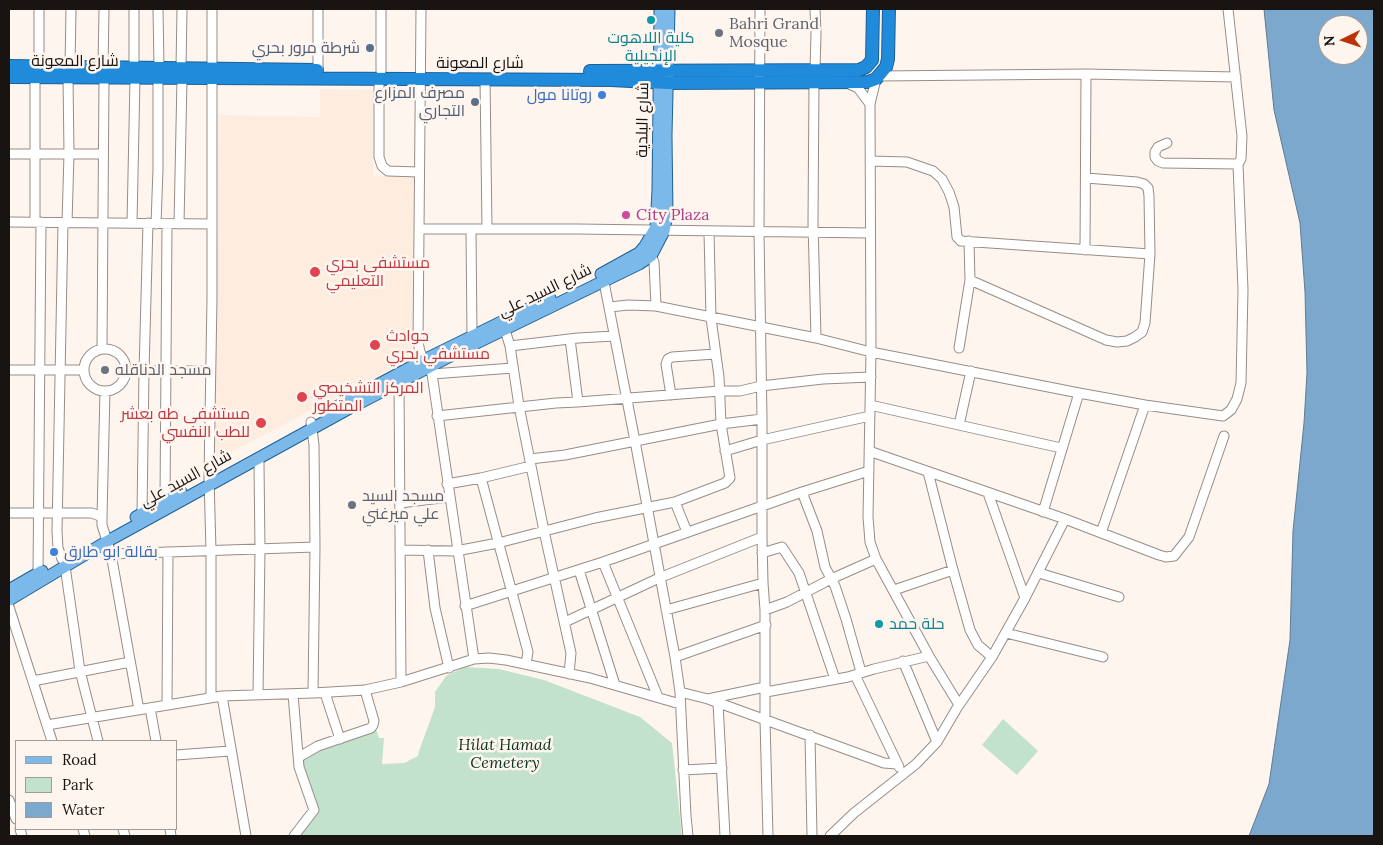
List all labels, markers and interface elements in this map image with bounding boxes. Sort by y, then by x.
marker: كلية اللاهوت الإنجيلية [645,14,657,26]
place label: Bahri Grand Mosque [729,14,819,52]
north arrow [1318,15,1368,65]
marker: Bahri Grand Mosque [713,27,725,39]
place label: كلية اللاهوت الإنجيلية [607,28,695,66]
text: N [1320,35,1338,47]
place label: شرطة مرور بحري [252,38,360,58]
marker: شرطة مرور بحري [364,42,376,54]
street label: شارع المعونة [31,51,119,71]
street label: شارع المعونة [436,53,524,73]
street label: شارع البلدية [633,82,653,158]
place label: مصرف المزارع التجاري [374,83,465,121]
place label: روتانا مول [527,85,592,105]
marker: روتانا مول [596,89,608,101]
marker: مصرف المزارع التجاري [469,96,481,108]
place label: City Plaza [636,205,709,225]
marker: City Plaza [620,209,632,221]
place label: مستشفى بحري التعليمي [326,253,430,291]
street label: شارع السيد علي [495,260,595,322]
marker: مستشفى بحري التعليمي [308,265,322,279]
place label: حوادث مستشفي بحري [386,326,490,364]
marker: حوادث مستشفي بحري [368,338,382,352]
place label: مسجد الدناقله [115,360,212,380]
marker: مسجد الدناقله [99,364,111,376]
place label: المركز التشخيصي المتطور [313,378,424,416]
marker: المركز التشخيصي المتطور [295,390,309,404]
place label: مستشفى طه بعشر للطب النفسي [121,404,250,442]
marker: مستشفى طه بعشر للطب النفسي [254,416,268,430]
street label: شارع السيد علي [137,446,235,512]
place label: مسجد السيد علي ميرغني [362,486,444,524]
marker: مسجد السيد علي ميرغني [346,499,358,511]
place label: بقالة ابو طارق [64,542,158,562]
marker: بقالة ابو طارق [48,546,60,558]
place label: حلة حمد [889,614,944,634]
marker: حلة حمد [873,618,885,630]
park label: Hilat Hamad Cemetery [458,735,552,773]
legend [15,740,178,830]
text: Road [62,750,97,769]
text: Park [62,775,93,794]
text: Water [62,800,104,819]

